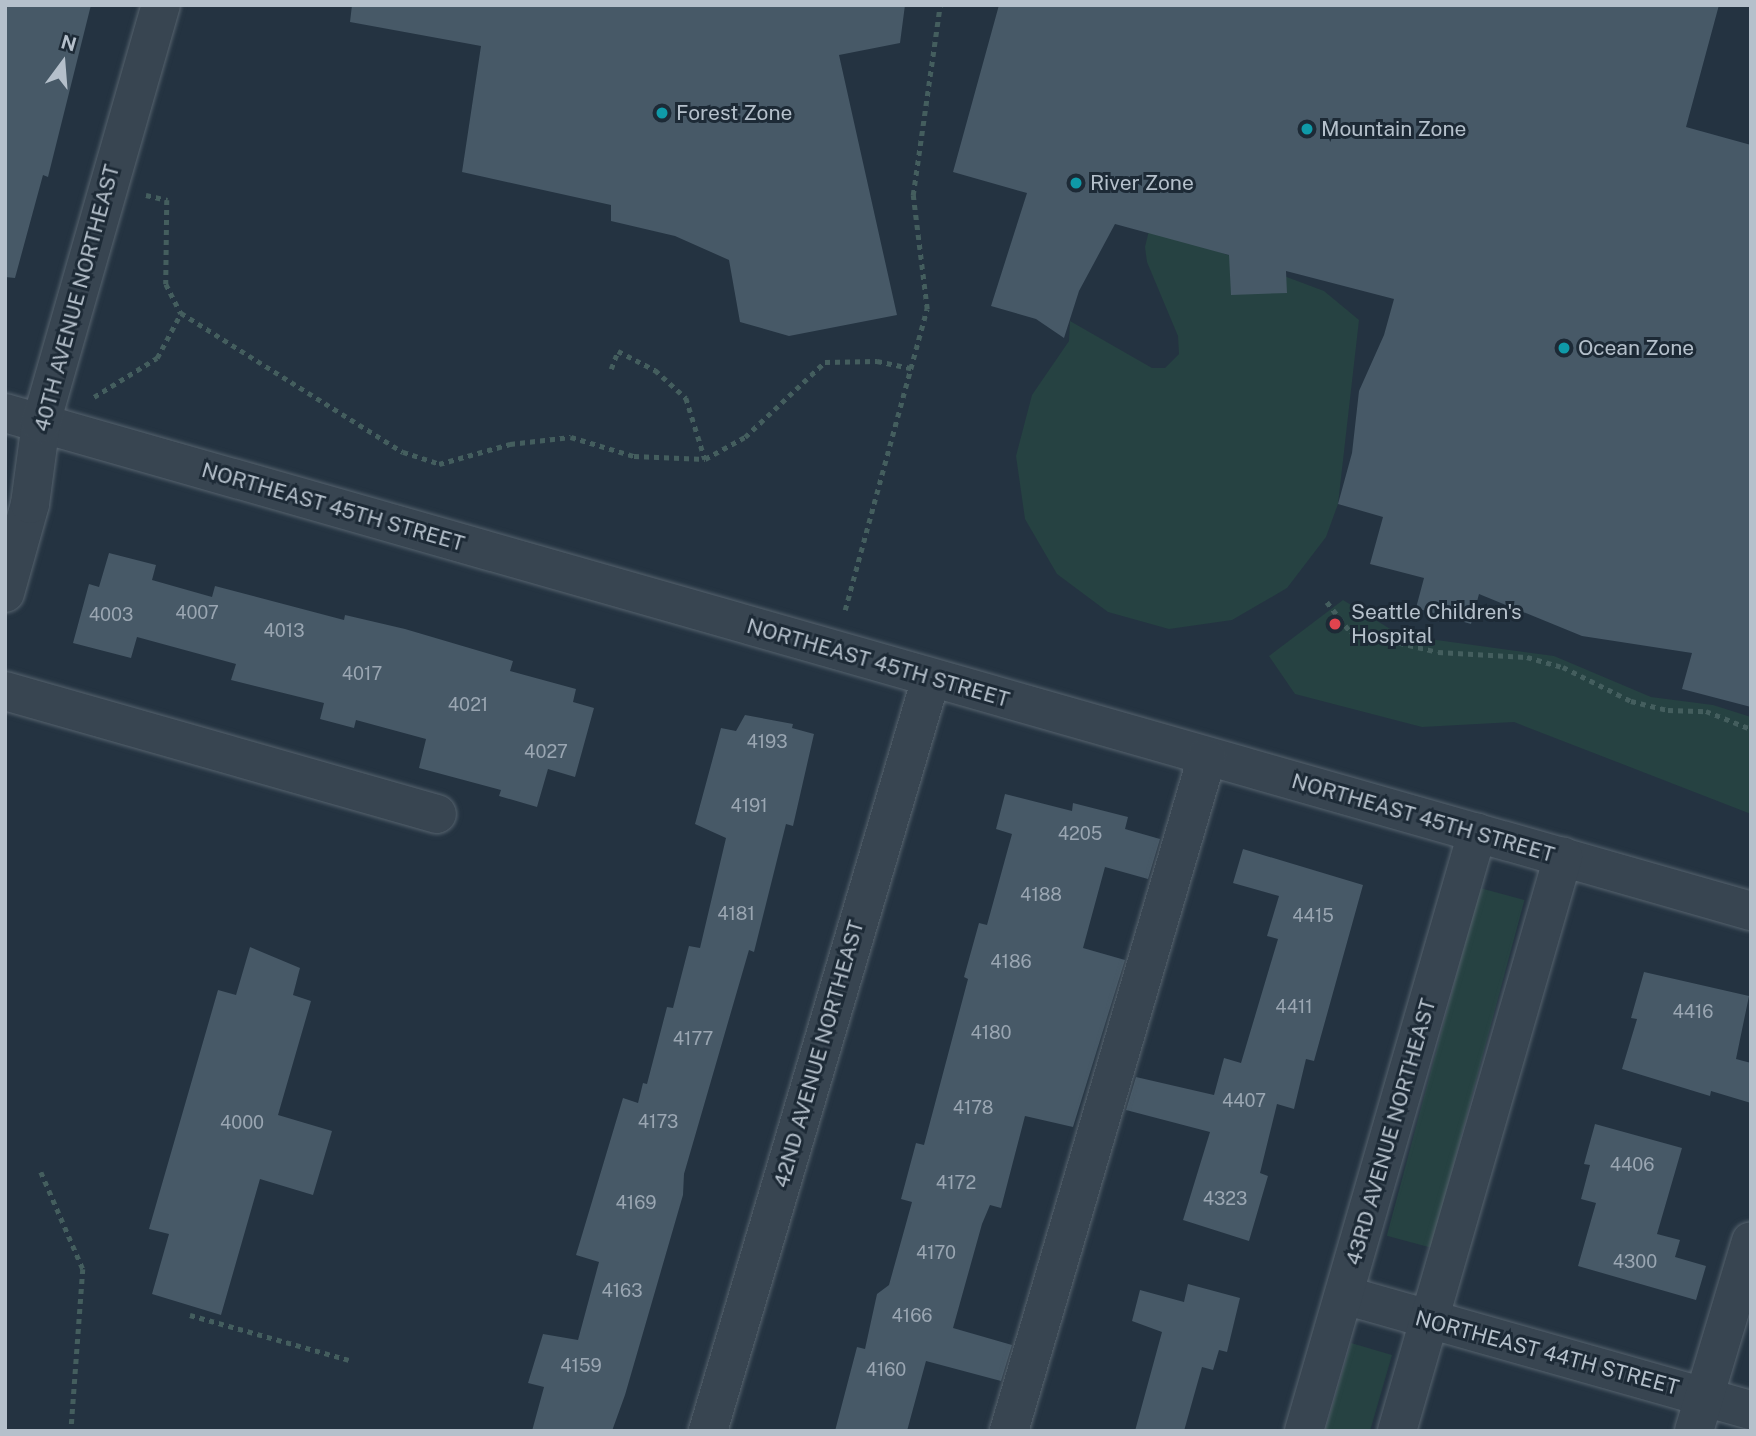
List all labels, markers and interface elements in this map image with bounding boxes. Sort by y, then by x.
north arrow [28,28,98,98]
text: N [59,30,79,55]
place label: Forest Zone [676,100,793,126]
marker: Forest Zone [654,105,670,121]
place label: Mountain Zone [1321,116,1467,142]
marker: Mountain Zone [1299,121,1315,137]
street label: 40TH AVENUE NORTHEAST [29,162,125,434]
place label: River Zone [1090,170,1194,196]
marker: River Zone [1068,175,1084,191]
place label: Ocean Zone [1578,335,1694,361]
marker: Ocean Zone [1556,340,1572,356]
street label: NORTHEAST 45TH STREET [199,457,467,557]
place label: Seattle Children's Hospital [1351,599,1522,649]
house number: 4007 [175,602,219,624]
house number: 4003 [89,604,133,626]
street label: NORTHEAST 45TH STREET [744,613,1012,713]
marker: Seattle Children's Hospital [1325,614,1345,634]
house number: 4013 [264,620,304,642]
house number: 4017 [342,663,382,685]
house number: 4021 [448,694,488,716]
house number: 4193 [746,731,788,753]
house number: 4027 [524,741,568,763]
street label: NORTHEAST 45TH STREET [1289,768,1557,868]
house number: 4191 [730,795,768,817]
house number: 4205 [1058,823,1102,845]
house number: 4188 [1020,884,1062,906]
house number: 4181 [717,903,755,925]
house number: 4415 [1292,905,1334,927]
street label: 42ND AVENUE NORTHEAST [769,917,869,1191]
house number: 4186 [990,951,1032,973]
house number: 4411 [1275,996,1313,1018]
street label: 43RD AVENUE NORTHEAST [1341,996,1441,1268]
house number: 4416 [1672,1001,1714,1023]
house number: 4180 [970,1022,1012,1044]
house number: 4177 [673,1028,713,1050]
house number: 4407 [1222,1090,1266,1112]
house number: 4178 [953,1097,993,1119]
house number: 4173 [638,1111,678,1133]
house number: 4000 [220,1112,264,1134]
house number: 4406 [1610,1154,1654,1176]
house number: 4172 [936,1172,976,1194]
house number: 4323 [1203,1188,1247,1210]
house number: 4169 [616,1192,656,1214]
house number: 4170 [916,1242,956,1264]
house number: 4300 [1613,1251,1657,1273]
house number: 4163 [601,1280,643,1302]
house number: 4166 [892,1305,932,1327]
street label: NORTHEAST 44TH STREET [1413,1306,1681,1400]
house number: 4159 [560,1355,602,1377]
house number: 4160 [866,1359,906,1381]

